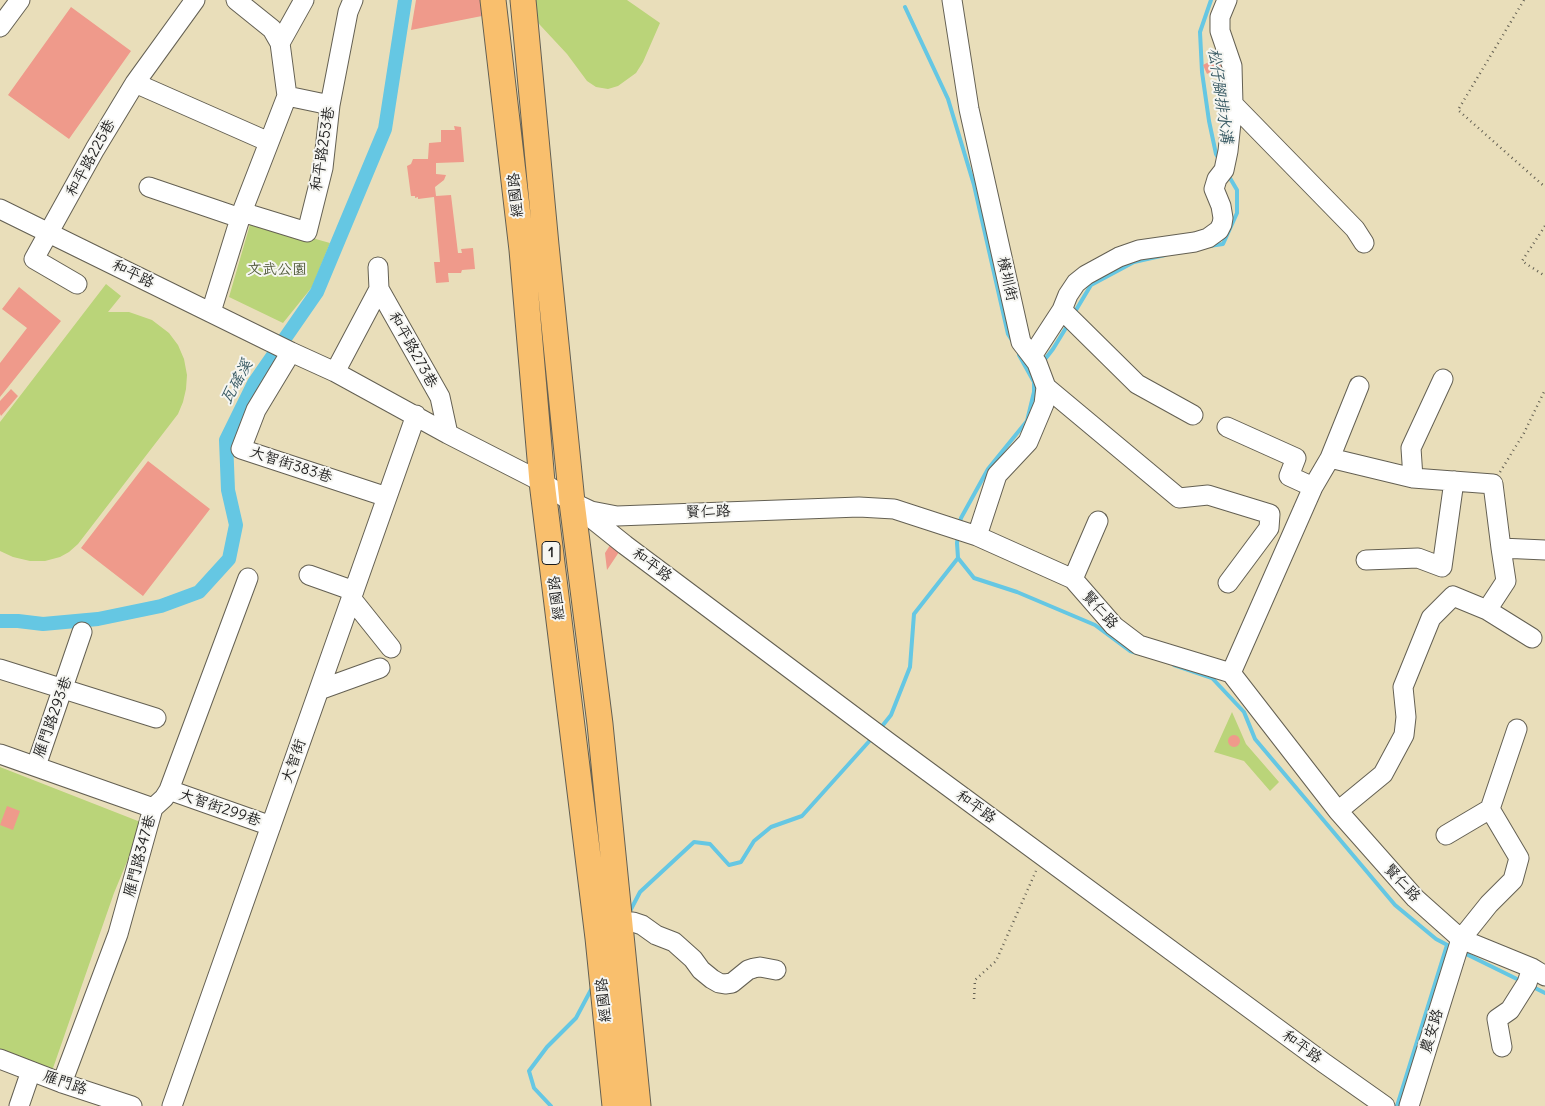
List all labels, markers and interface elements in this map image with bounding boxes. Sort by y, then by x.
water label: 松仔腳排水溝 [1204,47,1236,145]
street label: 和平路253巷 [307,105,339,193]
street label: 和平路225巷 [63,116,119,200]
street label: 經國路 [505,172,527,218]
street label: 橫圳街 [993,255,1021,303]
street label: 和平路 [109,256,157,292]
park label: 文武公園 [247,261,307,279]
street label: 和平路273巷 [385,309,441,391]
water label: 瓦磘溪 [217,356,257,408]
street label: 大智街383巷 [247,443,335,487]
street label: 賢仁路 [685,502,731,522]
road number: 1 [542,542,560,564]
street label: 和平路 [629,544,675,586]
street label: 經國路 [545,575,569,621]
street label: 賢仁路 [1078,587,1122,633]
street label: 雁門路293巷 [30,674,76,760]
street label: 大智街 [278,737,310,785]
street label: 大智街299巷 [177,786,263,830]
street label: 和平路 [953,786,999,828]
street label: 雁門路347巷 [120,813,160,899]
street label: 賢仁路 [1380,860,1424,906]
street label: 經國路 [593,977,615,1023]
street label: 農安路 [1417,1007,1447,1055]
street label: 和平路 [1279,1026,1325,1068]
street label: 雁門路 [41,1067,89,1099]

